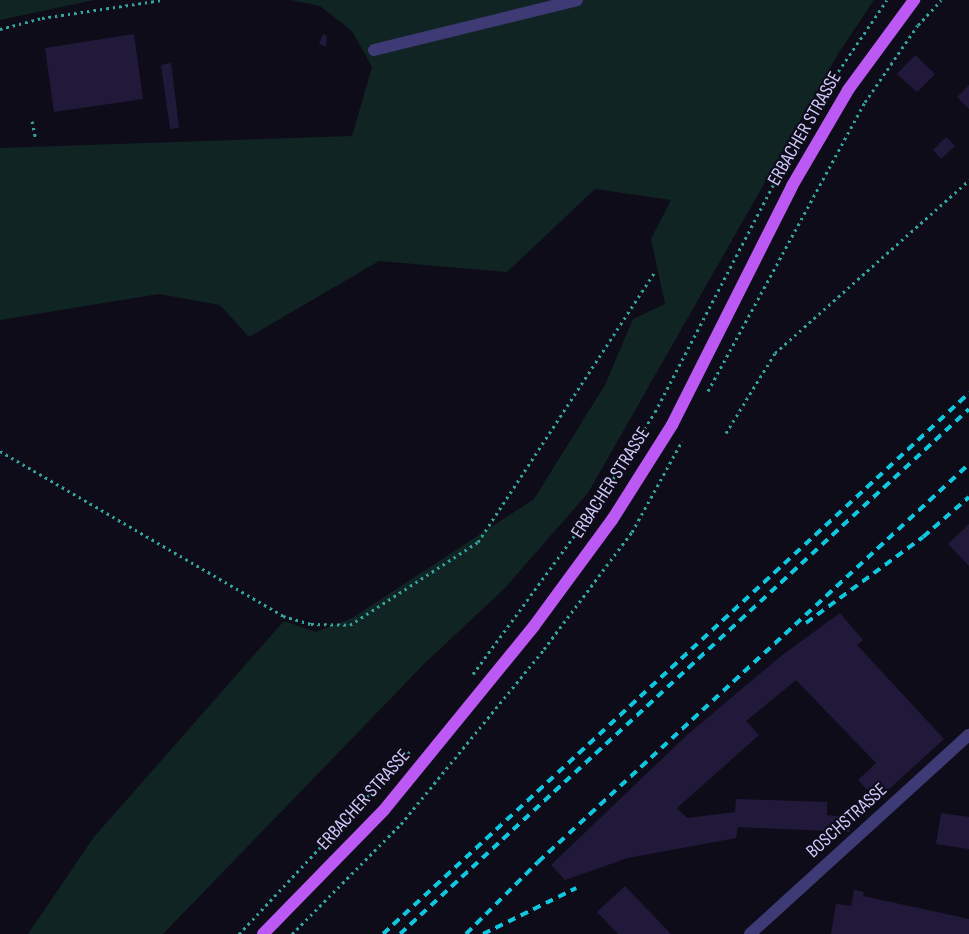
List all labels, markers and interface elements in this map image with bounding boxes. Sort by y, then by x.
street label: ERBACHER STRASSE [763,68,847,190]
street label: ERBACHER STRASSE [567,423,655,543]
street label: ERBACHER STRASSE [313,745,415,855]
street label: BOSCHSTRASSE [802,779,892,863]

